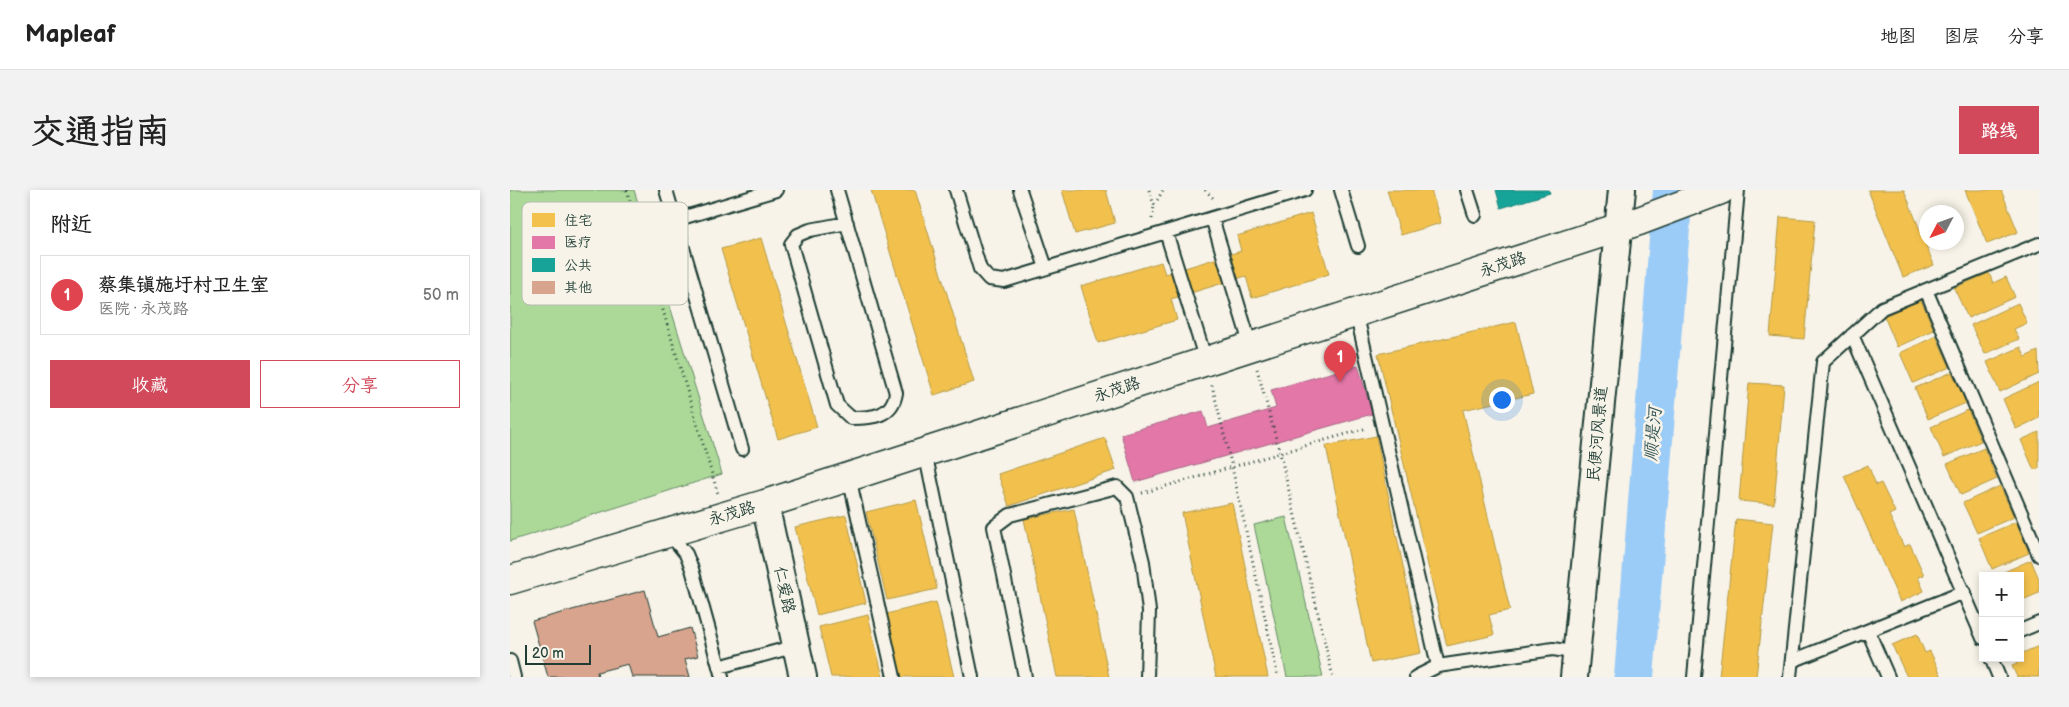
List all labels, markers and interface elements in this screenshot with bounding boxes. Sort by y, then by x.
text: Mapleaf [25,20,116,49]
text: 地图 [1880,26,1916,47]
text: 图层 [1944,26,1980,47]
text: 分享 [2008,26,2044,47]
button: 路线 [1959,106,2039,154]
text: 交通指南 [30,111,170,154]
legend [522,202,688,305]
north arrow [1919,205,1964,250]
text: 附近 [50,212,92,237]
text: 住宅 [564,212,592,229]
text: 医疗 [564,234,592,251]
street label: 永茂路 [1477,249,1529,281]
text: 公共 [564,257,592,274]
text: 蔡集镇施圩村卫生室 [98,274,269,297]
text: 其他 [564,279,592,296]
text: 1 [64,286,70,305]
text: 50 m [423,286,459,305]
text: 医院 · 永茂路 [98,300,188,319]
pin: 1 [1324,341,1356,382]
button: 收藏 [50,360,250,408]
button: 分享 [260,360,460,408]
street label: 永茂路 [1091,374,1143,406]
street label: 民便河风景道 [1584,385,1612,483]
your location [1489,387,1515,413]
water label: 顺堤河 [1640,403,1666,462]
street label: 永茂路 [706,498,758,530]
street label: 仁爱路 [770,565,798,615]
map controls [1979,572,2024,662]
button: + [1979,572,2024,617]
button: − [1979,617,2024,662]
scale bar [525,642,591,665]
text: 20 m [532,645,564,662]

